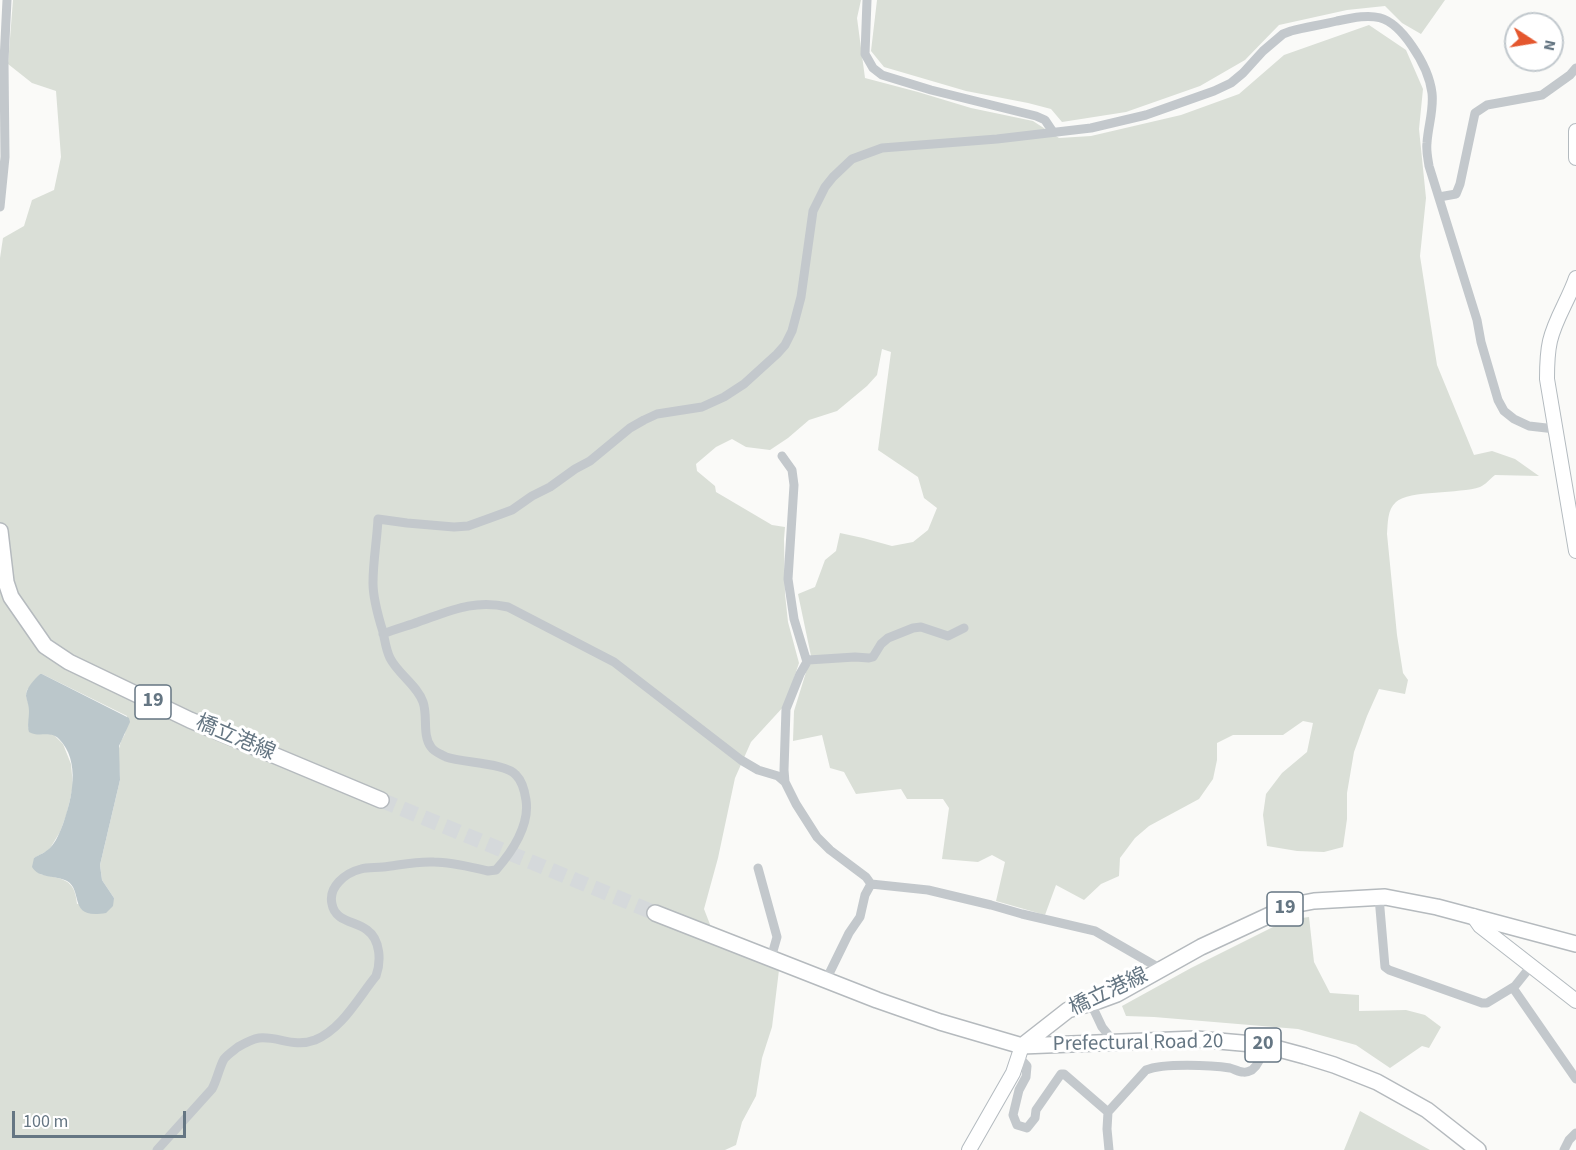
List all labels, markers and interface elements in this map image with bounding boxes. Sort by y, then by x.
north arrow [1504,12,1564,72]
text: N [1538,38,1562,53]
road number: 19 [135,685,171,719]
street label: 橋立港線 [191,711,279,767]
road number: 19 [1267,892,1303,926]
street label: 橋立港線 [1066,964,1152,1022]
road number: 20 [1245,1028,1281,1062]
street label: Prefectural Road 20 [1052,1030,1224,1058]
scale bar [15,1099,189,1137]
text: 100 m [23,1109,68,1134]

